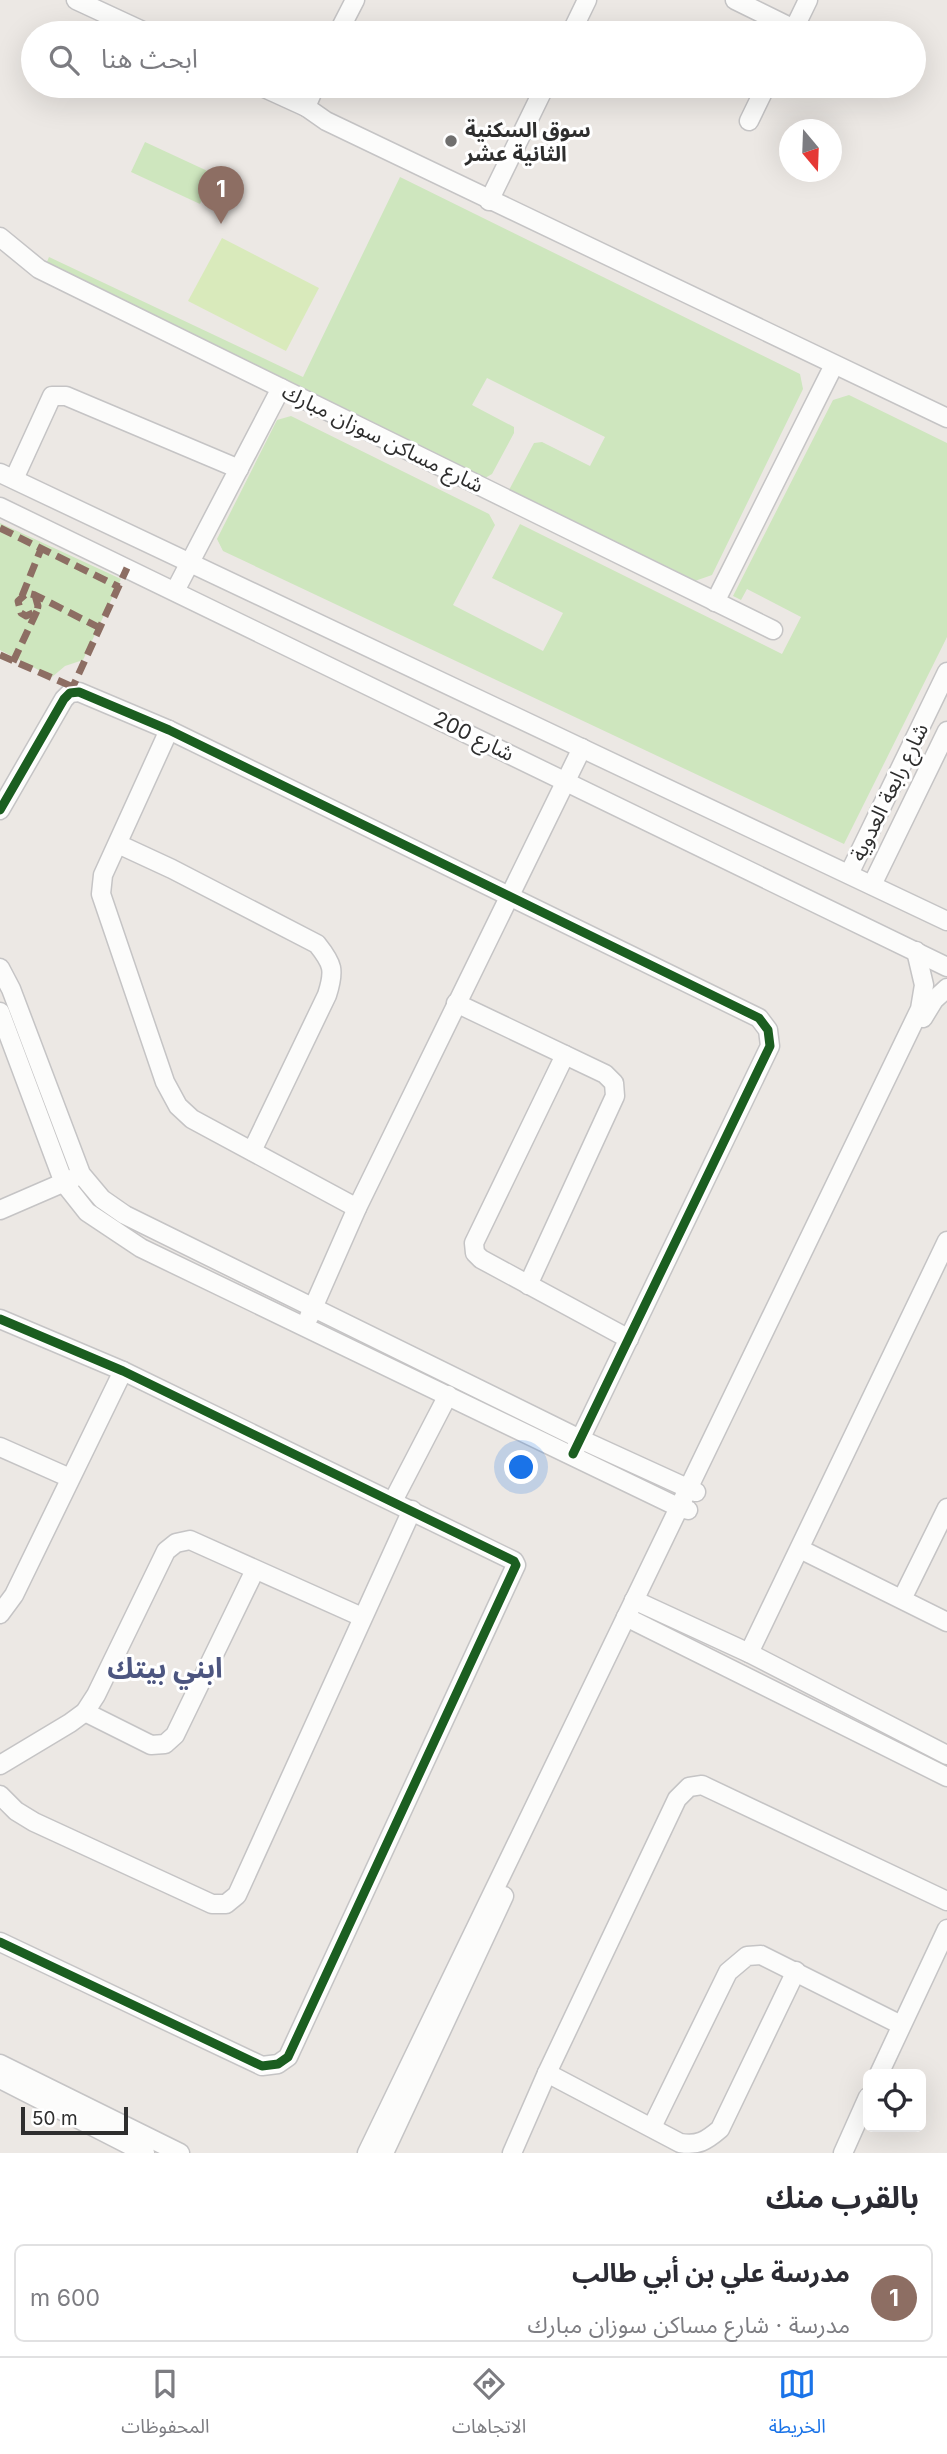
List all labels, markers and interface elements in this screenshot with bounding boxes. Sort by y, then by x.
search box [21,21,926,98]
icon: search [45,41,83,79]
text: ابحث هنا [101,43,198,74]
place label: سوق السكنية الثانية عشر [464,117,591,166]
north arrow [779,119,842,182]
marker: سوق السكنية الثانية عشر [443,133,459,149]
pin: 1 [198,166,244,224]
street label: شارع مساكن سوزان مبارك [277,378,488,500]
street label: شارع 200 [428,706,518,769]
street label: شارع رابعة العدوية [845,719,936,866]
your location [504,1450,538,1484]
district label: ابني بيتك [107,1651,223,1690]
map controls [863,2069,926,2132]
button: locate [863,2069,926,2132]
scale bar [21,2104,128,2136]
text: 50 m [32,2107,78,2130]
text: بالقرب منك [766,2179,919,2215]
text: مدرسة علي بن أبي طالب [572,2257,850,2288]
text: 600 m [30,2284,100,2312]
text: 1 [889,2284,899,2312]
text: مدرسة · شارع مساكن سوزان مبارك [528,2311,850,2339]
tab: المحفوظات [121,2365,210,2447]
tab: الاتجاهات [452,2365,526,2447]
tab: الخريطة [769,2365,826,2447]

